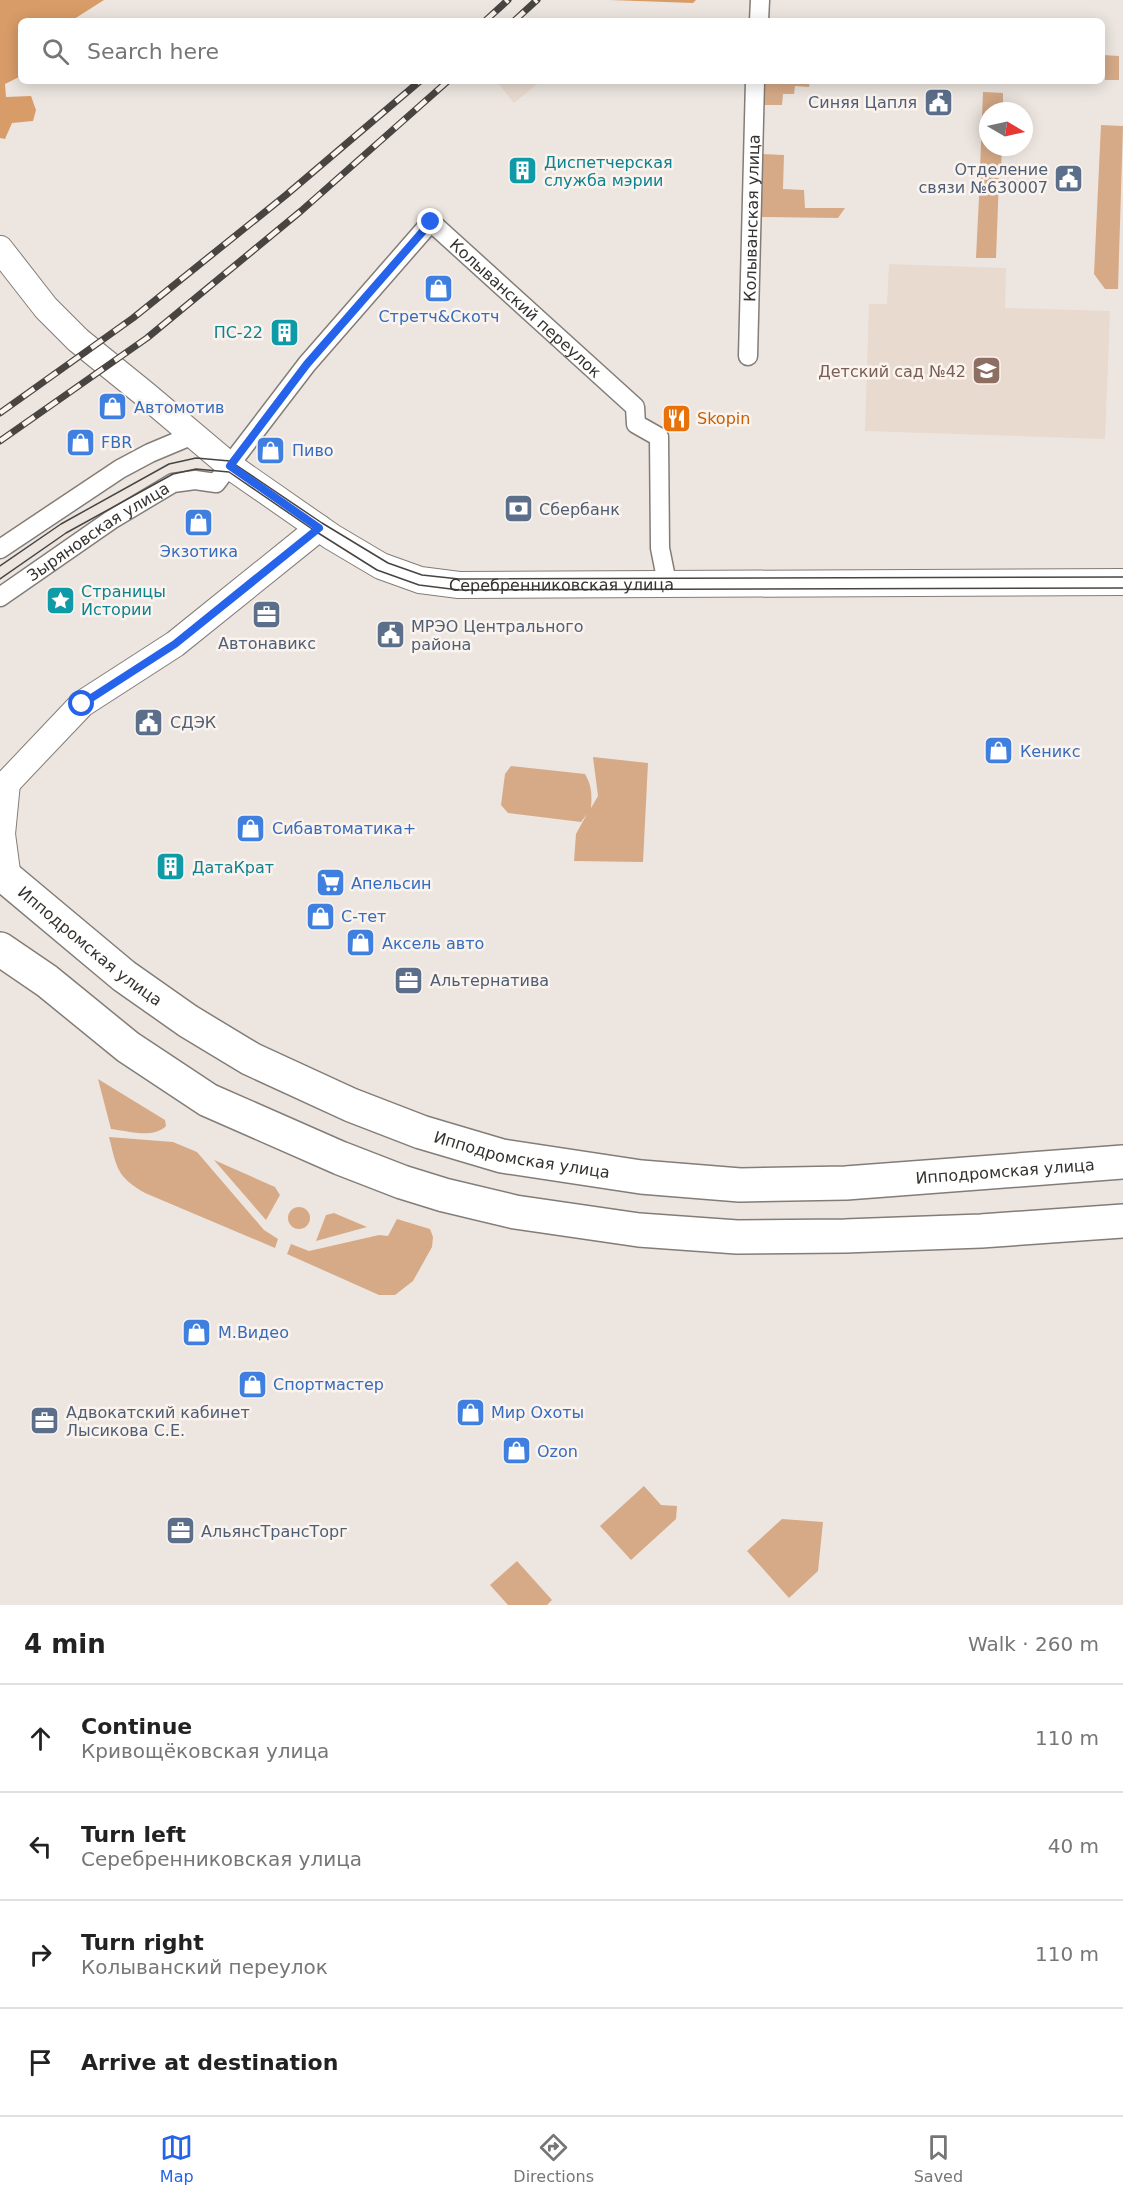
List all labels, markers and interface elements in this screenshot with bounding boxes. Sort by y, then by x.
search box [18,18,1105,84]
icon: search [39,35,72,68]
text: Search here [87,39,219,64]
public building icon: Синяя Цапля [922,86,954,118]
place label: Синяя Цапля [808,93,917,112]
north arrow [979,102,1033,156]
street label: Колыванская улица [740,134,763,302]
place label: Диспетчерская служба мэрии [544,153,673,190]
building icon: Диспетчерская служба мэрии [507,155,539,187]
place label: Отделение связи №630007 [918,160,1048,197]
public building icon: Отделение связи №630007 [1053,162,1085,194]
route end [417,208,443,234]
street label: Колыванский переулок [446,235,606,382]
shop icon: Стретч&Скотч [423,272,455,304]
place label: Стретч&Скотч [378,307,500,326]
building icon: ПС-22 [268,316,300,348]
place label: ПС-22 [214,323,263,342]
school or university icon: Детский сад №42 [971,355,1003,387]
place label: Детский сад №42 [818,362,966,381]
shop icon: Автомотив [97,391,129,423]
place label: Автомотив [134,398,225,417]
restaurant icon: Skopin [660,402,692,434]
place label: Skopin [697,409,750,428]
shop icon: FBR [64,426,96,458]
place label: FBR [101,433,132,452]
shop icon: Пиво [255,434,287,466]
place label: Пиво [292,441,334,460]
street label: Зыряновская улица [23,478,173,585]
bank icon: Сбербанк [502,493,534,525]
place label: Сбербанк [539,500,620,519]
shop icon: Экзотика [183,507,215,539]
place label: Экзотика [160,542,238,561]
street label: Серебренниковская улица [448,574,674,595]
place label: Страницы Истории [81,582,166,619]
place icon: Страницы Истории [44,584,76,616]
office icon: Автонавикс [251,599,283,631]
place label: МРЭО Центрального района [411,617,583,654]
public building icon: МРЭО Центрального района [374,619,406,651]
place label: Автонавикс [218,634,316,653]
route start [68,690,94,716]
public building icon: СДЭК [133,706,165,738]
place label: СДЭК [170,713,217,732]
shop icon: Кеникс [983,735,1015,767]
place label: Кеникс [1020,742,1081,761]
shop icon: Сибавтоматика+ [235,812,267,844]
place label: Сибавтоматика+ [272,819,416,838]
building icon: ДатаКрат [155,851,187,883]
place label: ДатаКрат [192,858,274,877]
supermarket icon: Апельсин [314,867,346,899]
place label: Апельсин [351,874,432,893]
street label: Ипподромская улица [14,882,166,1009]
shop icon: С-тет [304,900,336,932]
place label: С-тет [341,907,386,926]
shop icon: Аксель авто [345,927,377,959]
place label: Аксель авто [382,934,484,953]
office icon: Альтернатива [393,964,425,996]
place label: Альтернатива [430,971,549,990]
street label: Ипподромская улица [432,1127,611,1182]
street label: Ипподромская улица [915,1155,1095,1187]
shop icon: М.Видео [181,1316,213,1348]
place label: М.Видео [218,1323,289,1342]
shop icon: Спортмастер [236,1368,268,1400]
place label: Спортмастер [273,1375,384,1394]
shop icon: Мир Охоты [454,1396,486,1428]
place label: Адвокатский кабинет Лысикова С.Е. [66,1403,250,1440]
place label: Мир Охоты [491,1403,584,1422]
office icon: Адвокатский кабинет Лысикова С.Е. [29,1405,61,1437]
shop icon: Ozon [500,1435,532,1467]
place label: Ozon [537,1442,578,1461]
office icon: АльянсТрансТорг [164,1515,196,1547]
place label: АльянсТрансТорг [201,1522,348,1541]
text: 4 min [24,1629,106,1659]
text: Walk · 260 m [968,1632,1099,1656]
text: Continue [81,1714,192,1739]
icon: ahead [24,1722,57,1755]
text: 110 m [1035,1726,1099,1750]
text: Кривощёковская улица [81,1739,329,1763]
text: Turn left [81,1822,186,1847]
icon: left [24,1830,57,1863]
text: 40 m [1048,1834,1099,1858]
text: Серебренниковская улица [81,1847,362,1871]
text: Turn right [81,1930,204,1955]
icon: right [24,1938,57,1971]
text: 110 m [1035,1942,1099,1966]
text: Колыванский переулок [81,1955,328,1979]
icon: arrive [24,2046,57,2079]
text: Arrive at destination [81,2050,338,2075]
tab: Map [160,2131,194,2186]
tab: Directions [513,2131,594,2186]
tab: Saved [914,2131,963,2186]

